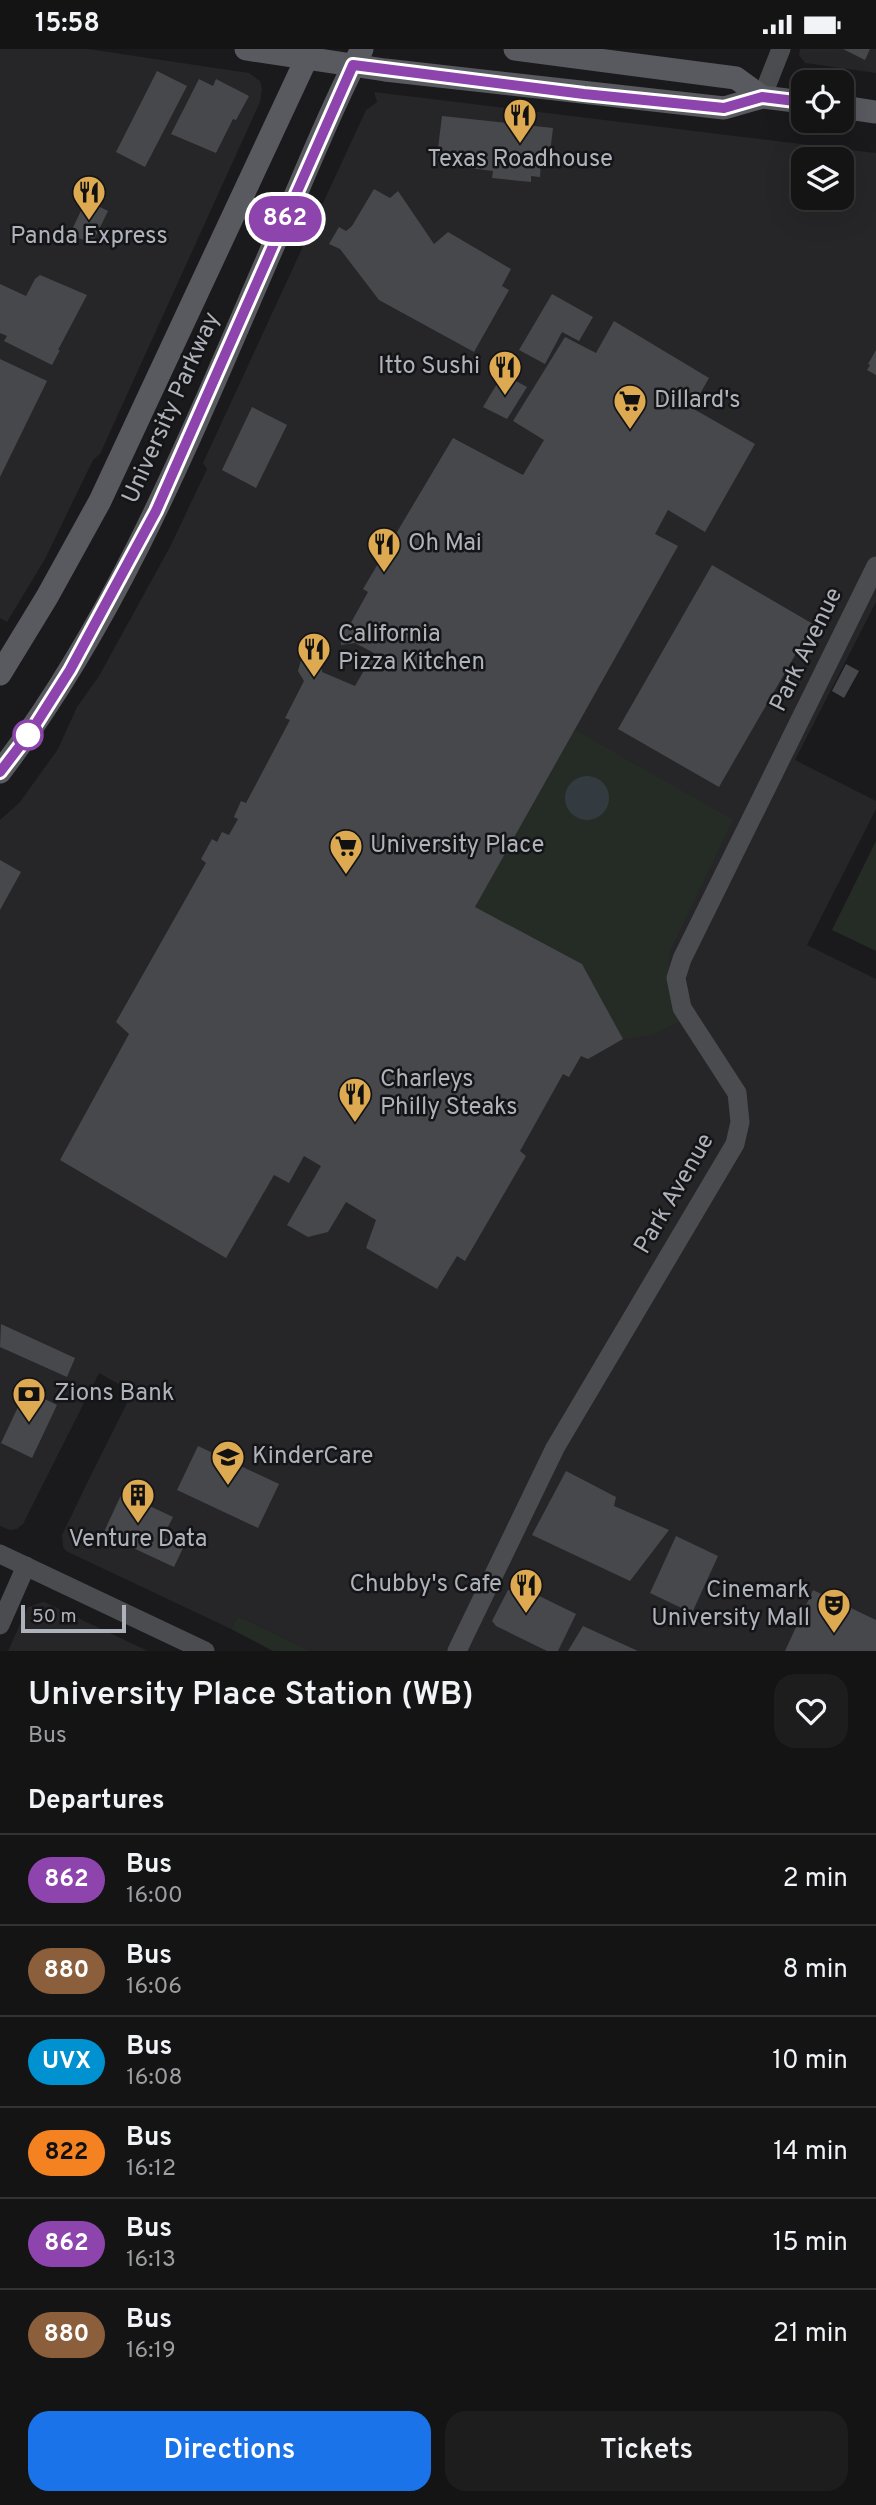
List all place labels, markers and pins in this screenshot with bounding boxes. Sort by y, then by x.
restaurant icon: Texas Roadhouse [501,96,539,145]
place label: Texas Roadhouse [427,145,613,175]
restaurant icon: Panda Express [70,173,108,222]
place label: Panda Express [10,222,168,252]
restaurant icon: Itto Sushi [486,348,524,397]
place label: Itto Sushi [378,352,480,382]
supermarket icon: Dillard's [611,382,649,431]
place label: Dillard's [654,386,741,416]
restaurant icon: Oh Mai [365,525,403,574]
place label: Oh Mai [408,529,482,559]
place label: California Pizza Kitchen [338,620,485,678]
restaurant icon: California Pizza Kitchen [295,630,333,679]
unlabelled marker [13,720,43,750]
supermarket icon: University Place [327,827,365,876]
place label: University Place [370,831,544,861]
place label: Charleys Philly Steaks [380,1065,518,1123]
restaurant icon: Charleys Philly Steaks [336,1075,374,1124]
bank icon: Zions Bank [10,1375,48,1424]
place label: Zions Bank [54,1379,175,1409]
school or university icon: KinderCare [209,1438,247,1487]
place label: KinderCare [252,1442,373,1472]
building icon: Venture Data [119,1476,157,1525]
place label: Venture Data [69,1525,207,1555]
restaurant icon: Chubby's Cafe [507,1566,545,1615]
place label: Chubby's Cafe [349,1570,502,1600]
place label: Cinemark University Mall [651,1576,810,1634]
theatre icon: Cinemark University Mall [815,1586,853,1635]

